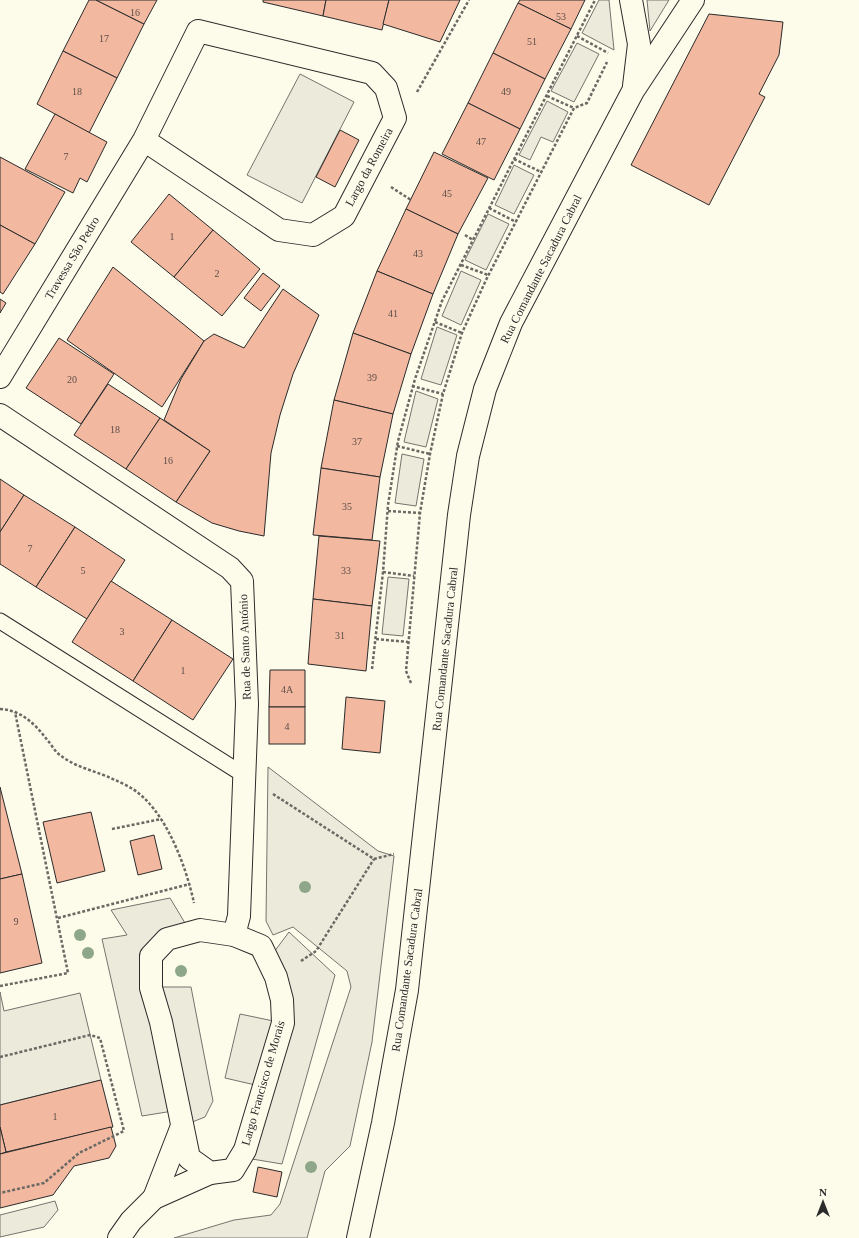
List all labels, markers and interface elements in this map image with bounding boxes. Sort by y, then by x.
house number: 16 [130,7,140,18]
house number: 53 [556,11,566,22]
house number: 17 [99,33,109,44]
house number: 51 [527,36,537,47]
house number: 18 [72,86,82,97]
house number: 49 [501,86,511,97]
street label: Largo da Romeira [342,125,396,209]
house number: 47 [476,136,486,147]
house number: 7 [64,151,69,162]
house number: 45 [442,188,452,199]
street label: Rua Comandante Sacadura Cabral [497,192,585,346]
street label: Travessa São Pedro [42,214,102,302]
house number: 1 [170,231,175,242]
house number: 43 [413,248,423,259]
house number: 2 [215,268,220,279]
house number: 41 [388,308,398,319]
house number: 39 [367,372,377,383]
house number: 20 [67,374,77,385]
house number: 18 [110,424,120,435]
house number: 37 [352,436,362,447]
house number: 16 [163,455,173,466]
house number: 35 [342,501,352,512]
house number: 7 [28,543,33,554]
house number: 5 [81,565,86,576]
house number: 33 [341,565,351,576]
street label: Rua Comandante Sacadura Cabral [429,566,461,732]
street label: Rua de Santo António [236,594,254,700]
house number: 3 [120,626,125,637]
house number: 31 [335,630,345,641]
house number: 1 [181,665,186,676]
house number: 4A [281,684,294,695]
house number: 4 [285,721,290,732]
street label: Rua Comandante Sacadura Cabral [389,887,426,1053]
house number: 9 [14,916,19,927]
street label: Largo Francisco de Morais [238,1019,288,1147]
house number: 1 [53,1111,58,1122]
north arrow [803,1182,843,1222]
text: N [819,1186,827,1198]

